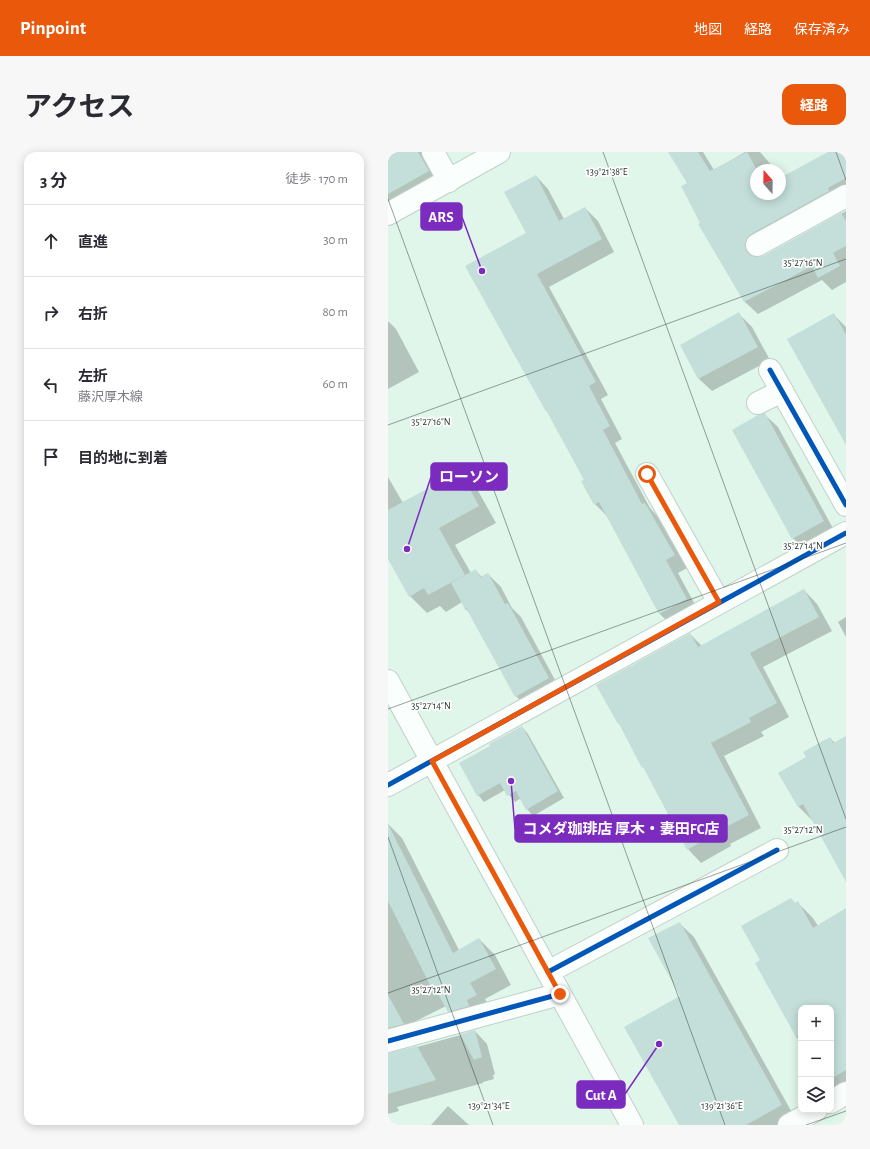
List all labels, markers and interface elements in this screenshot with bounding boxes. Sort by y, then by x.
text: Pinpoint [20,19,86,38]
text: 地図 [694,23,722,37]
text: 経路 [744,23,772,37]
text: 保存済み [794,23,850,37]
button: 経路 [782,84,846,125]
text: アクセス [24,94,135,122]
north arrow [750,164,786,200]
text: 139°21'38"E [586,167,628,177]
text: 3 分 [40,172,67,189]
text: 徒歩 · 170 m [285,173,348,186]
callout: ARS [421,203,462,230]
text: ARS [428,210,454,225]
icon: ahead [40,230,62,252]
text: 30 m [323,234,348,247]
text: 直進 [78,235,108,250]
text: 35°27'16"N [783,258,823,268]
icon: right [40,302,62,324]
text: 80 m [322,306,348,319]
text: 右折 [78,307,108,322]
text: 左折 [78,369,108,384]
icon: left [40,374,62,396]
text: 60 m [322,378,348,391]
text: 藤沢厚木線 [78,391,143,404]
text: 35°27'16"N [411,417,451,427]
icon: arrive [40,446,62,468]
text: 目的地に到着 [78,451,168,466]
callout: ローソン [431,463,507,490]
route start [638,465,656,483]
text: ローソン [439,470,499,485]
text: 35°27'14"N [783,541,823,551]
text: 35°27'14"N [411,701,451,711]
callout: コメダ珈琲店 厚木・妻田FC店 [515,815,727,842]
text: コメダ珈琲店 厚木・妻田FC店 [523,821,719,837]
text: 35°27'12"N [783,825,823,835]
text: 35°27'12"N [411,985,451,995]
route end [551,985,569,1003]
map controls [798,1005,834,1113]
button: + [798,1005,834,1041]
button: − [798,1041,834,1077]
button: layers [798,1077,834,1113]
callout: Cut A [577,1081,625,1108]
text: Cut A [585,1088,617,1103]
text: 139°21'34"E [468,1101,510,1111]
text: 139°21'36"E [701,1101,743,1111]

